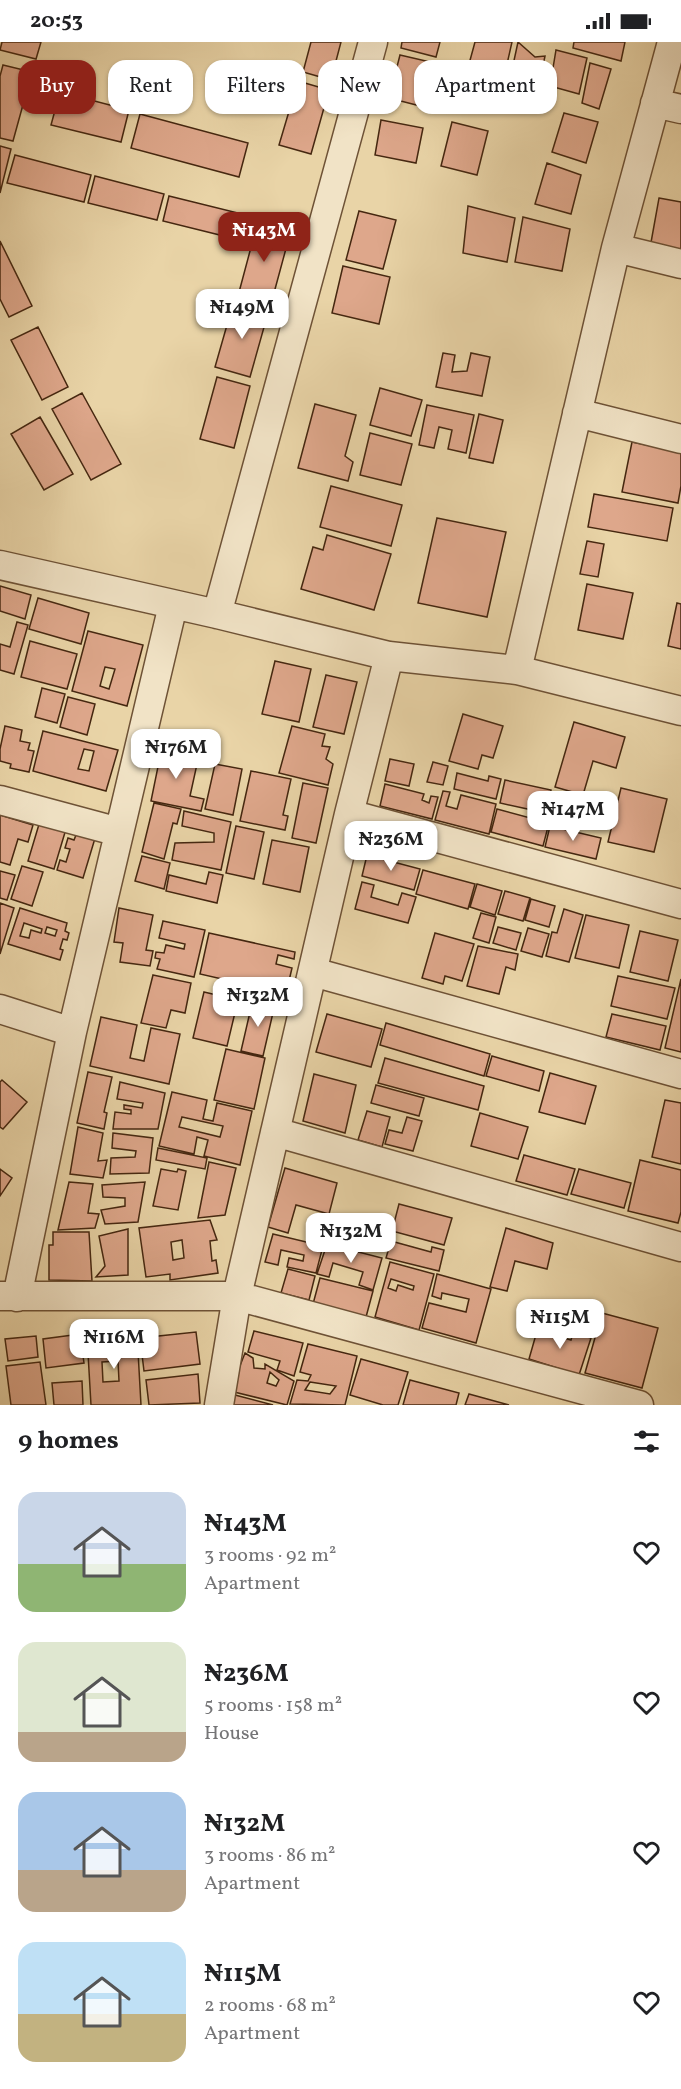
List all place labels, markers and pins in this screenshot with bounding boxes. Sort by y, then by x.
pin: ₦143M [222,212,306,263]
pin: ₦149M [200,289,284,340]
pin: ₦176M [134,729,218,780]
pin: ₦147M [531,791,615,842]
pin: ₦236M [349,821,433,872]
pin: ₦132M [216,977,300,1028]
pin: ₦132M [309,1213,393,1264]
pin: ₦115M [518,1299,602,1350]
pin: ₦116M [72,1319,156,1370]

